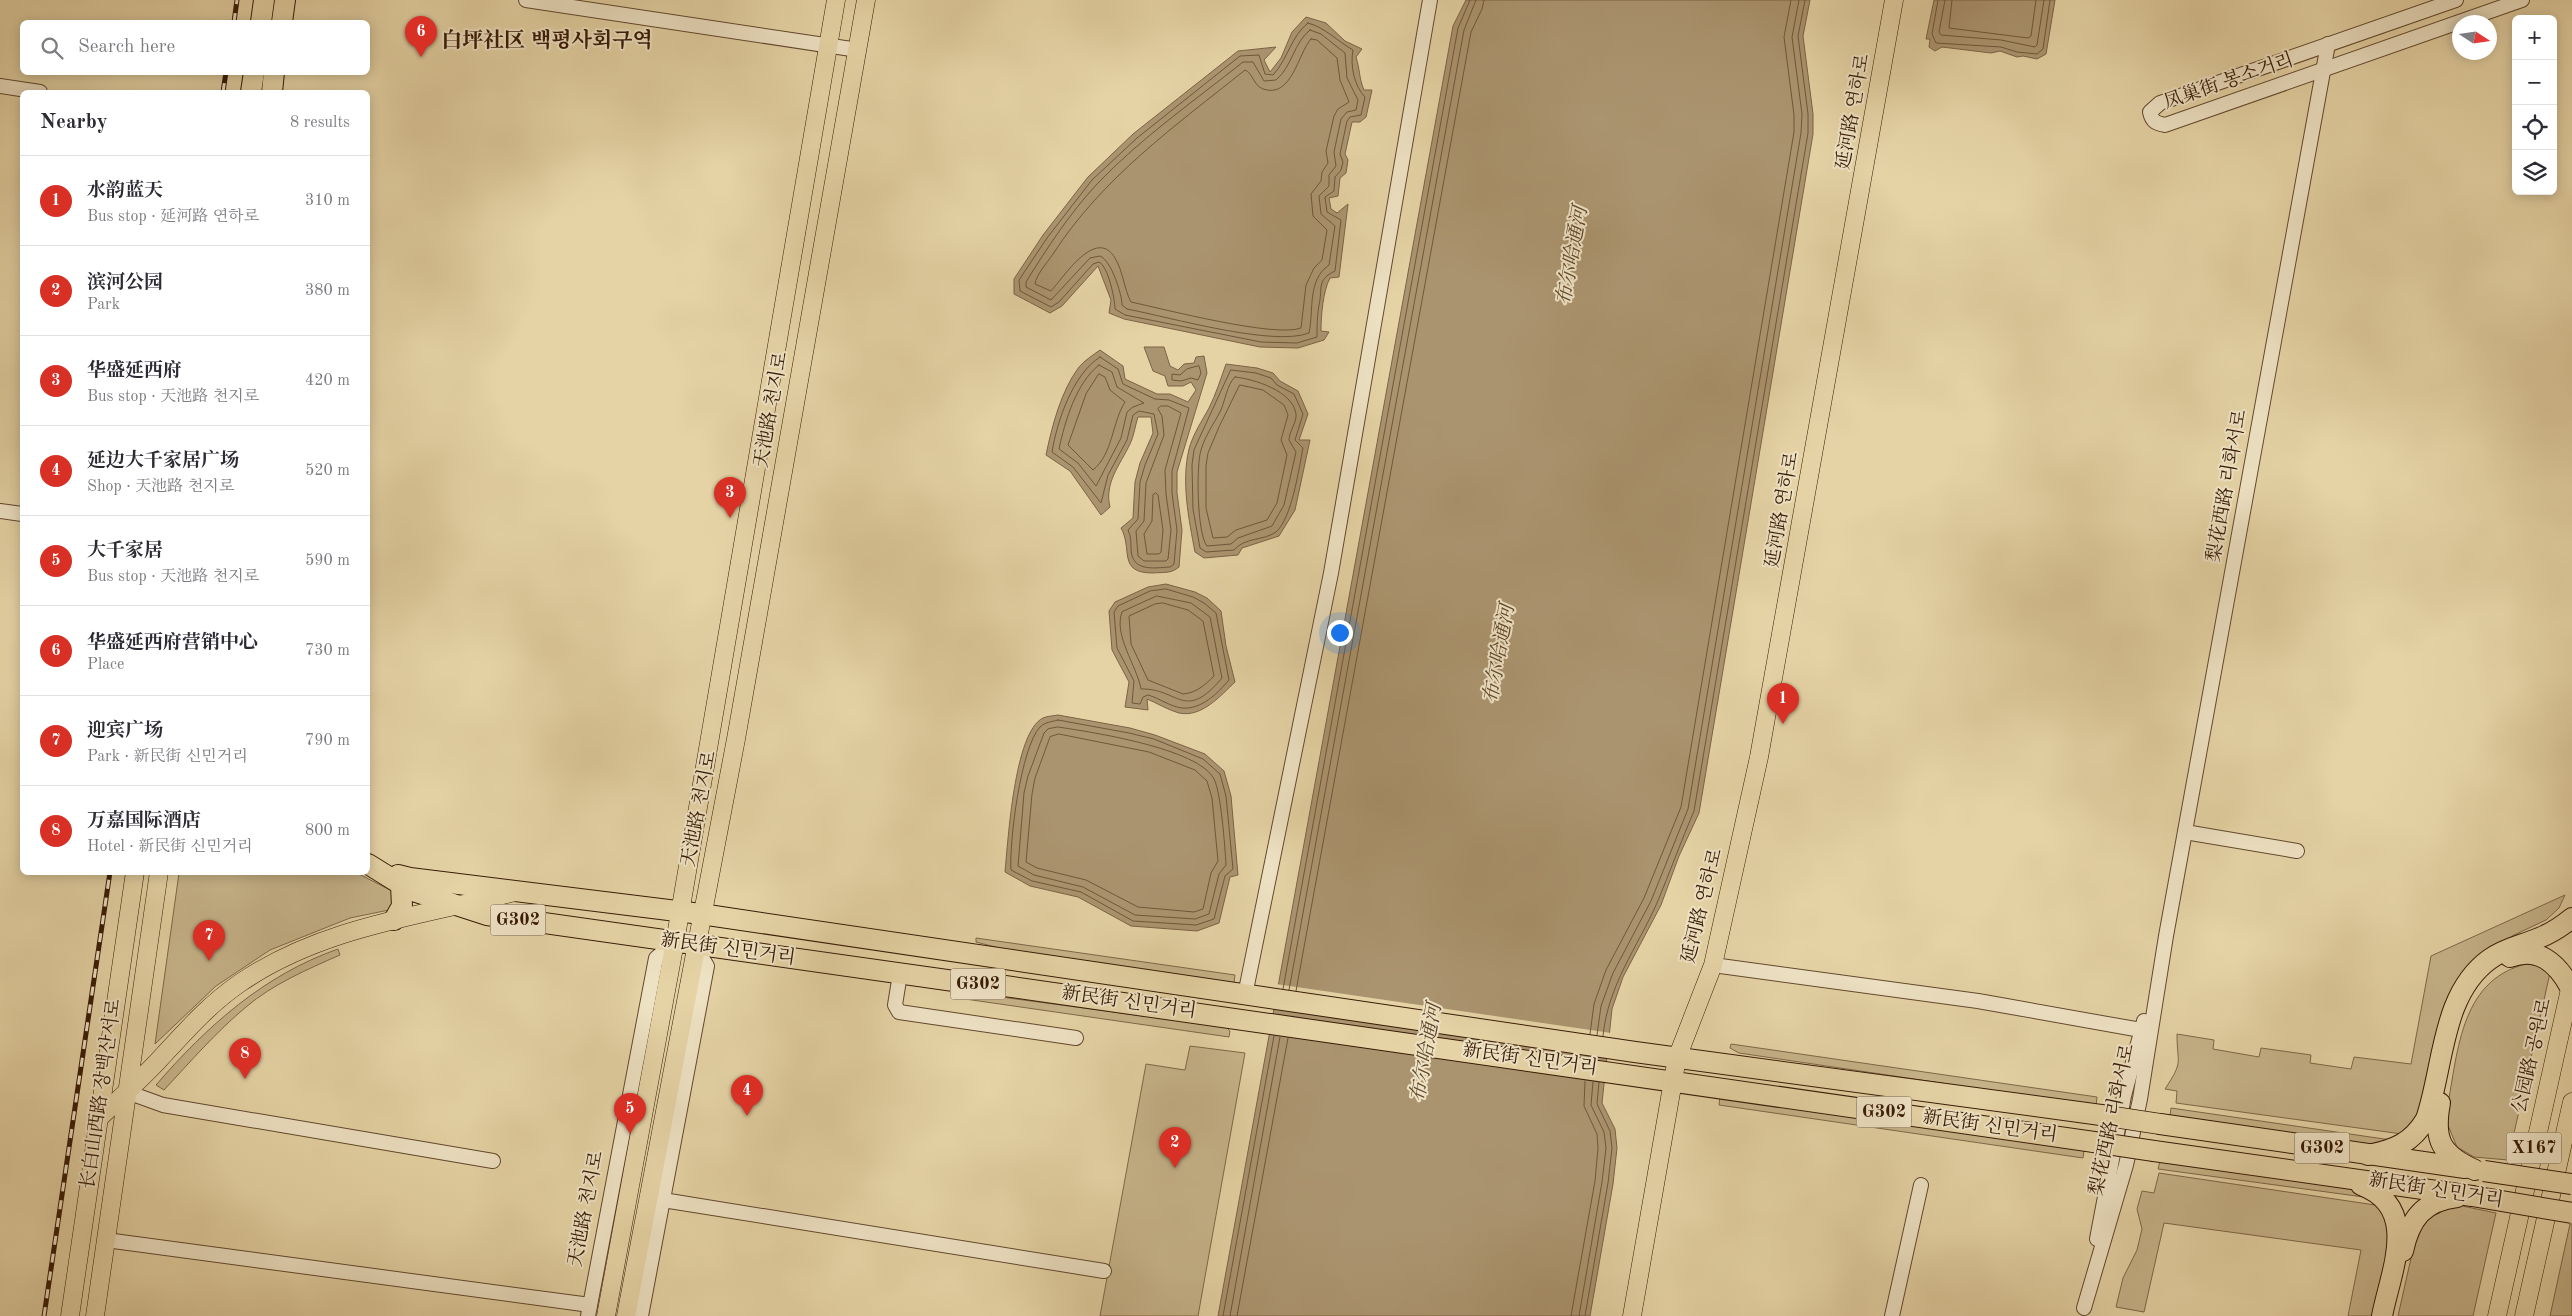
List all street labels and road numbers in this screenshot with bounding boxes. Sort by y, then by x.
street label: 凤巢街 봉소거리 [2161,48,2296,113]
street label: 延河路 연하로 [1832,52,1874,171]
street label: 天池路 천지로 [750,350,792,469]
street label: 梨花西路 리화서로 [2203,408,2251,564]
street label: 延河路 연하로 [1761,450,1803,569]
street label: 天池路 천지로 [678,749,721,868]
street label: 延河路 연하로 [1678,846,1726,965]
road number: G302 [490,904,546,936]
street label: 新民街 신민거리 [659,929,797,969]
road number: G302 [950,969,1006,1000]
street label: 新民街 신민거리 [1060,982,1198,1022]
street label: 公园路 공원로 [2509,996,2555,1115]
street label: 长白山西路 장백산서로 [77,997,125,1190]
street label: 新民街 신민거리 [1461,1039,1599,1079]
street label: 梨花西路 리화서로 [2086,1042,2138,1198]
road number: G302 [1856,1096,1912,1128]
street label: 新民街 신민거리 [1921,1106,2059,1146]
road number: G302 [2294,1132,2350,1164]
road number: X167 [2506,1132,2562,1164]
street label: 天池路 천지로 [565,1149,608,1268]
street label: 新民街 신민거리 [2367,1169,2505,1211]

